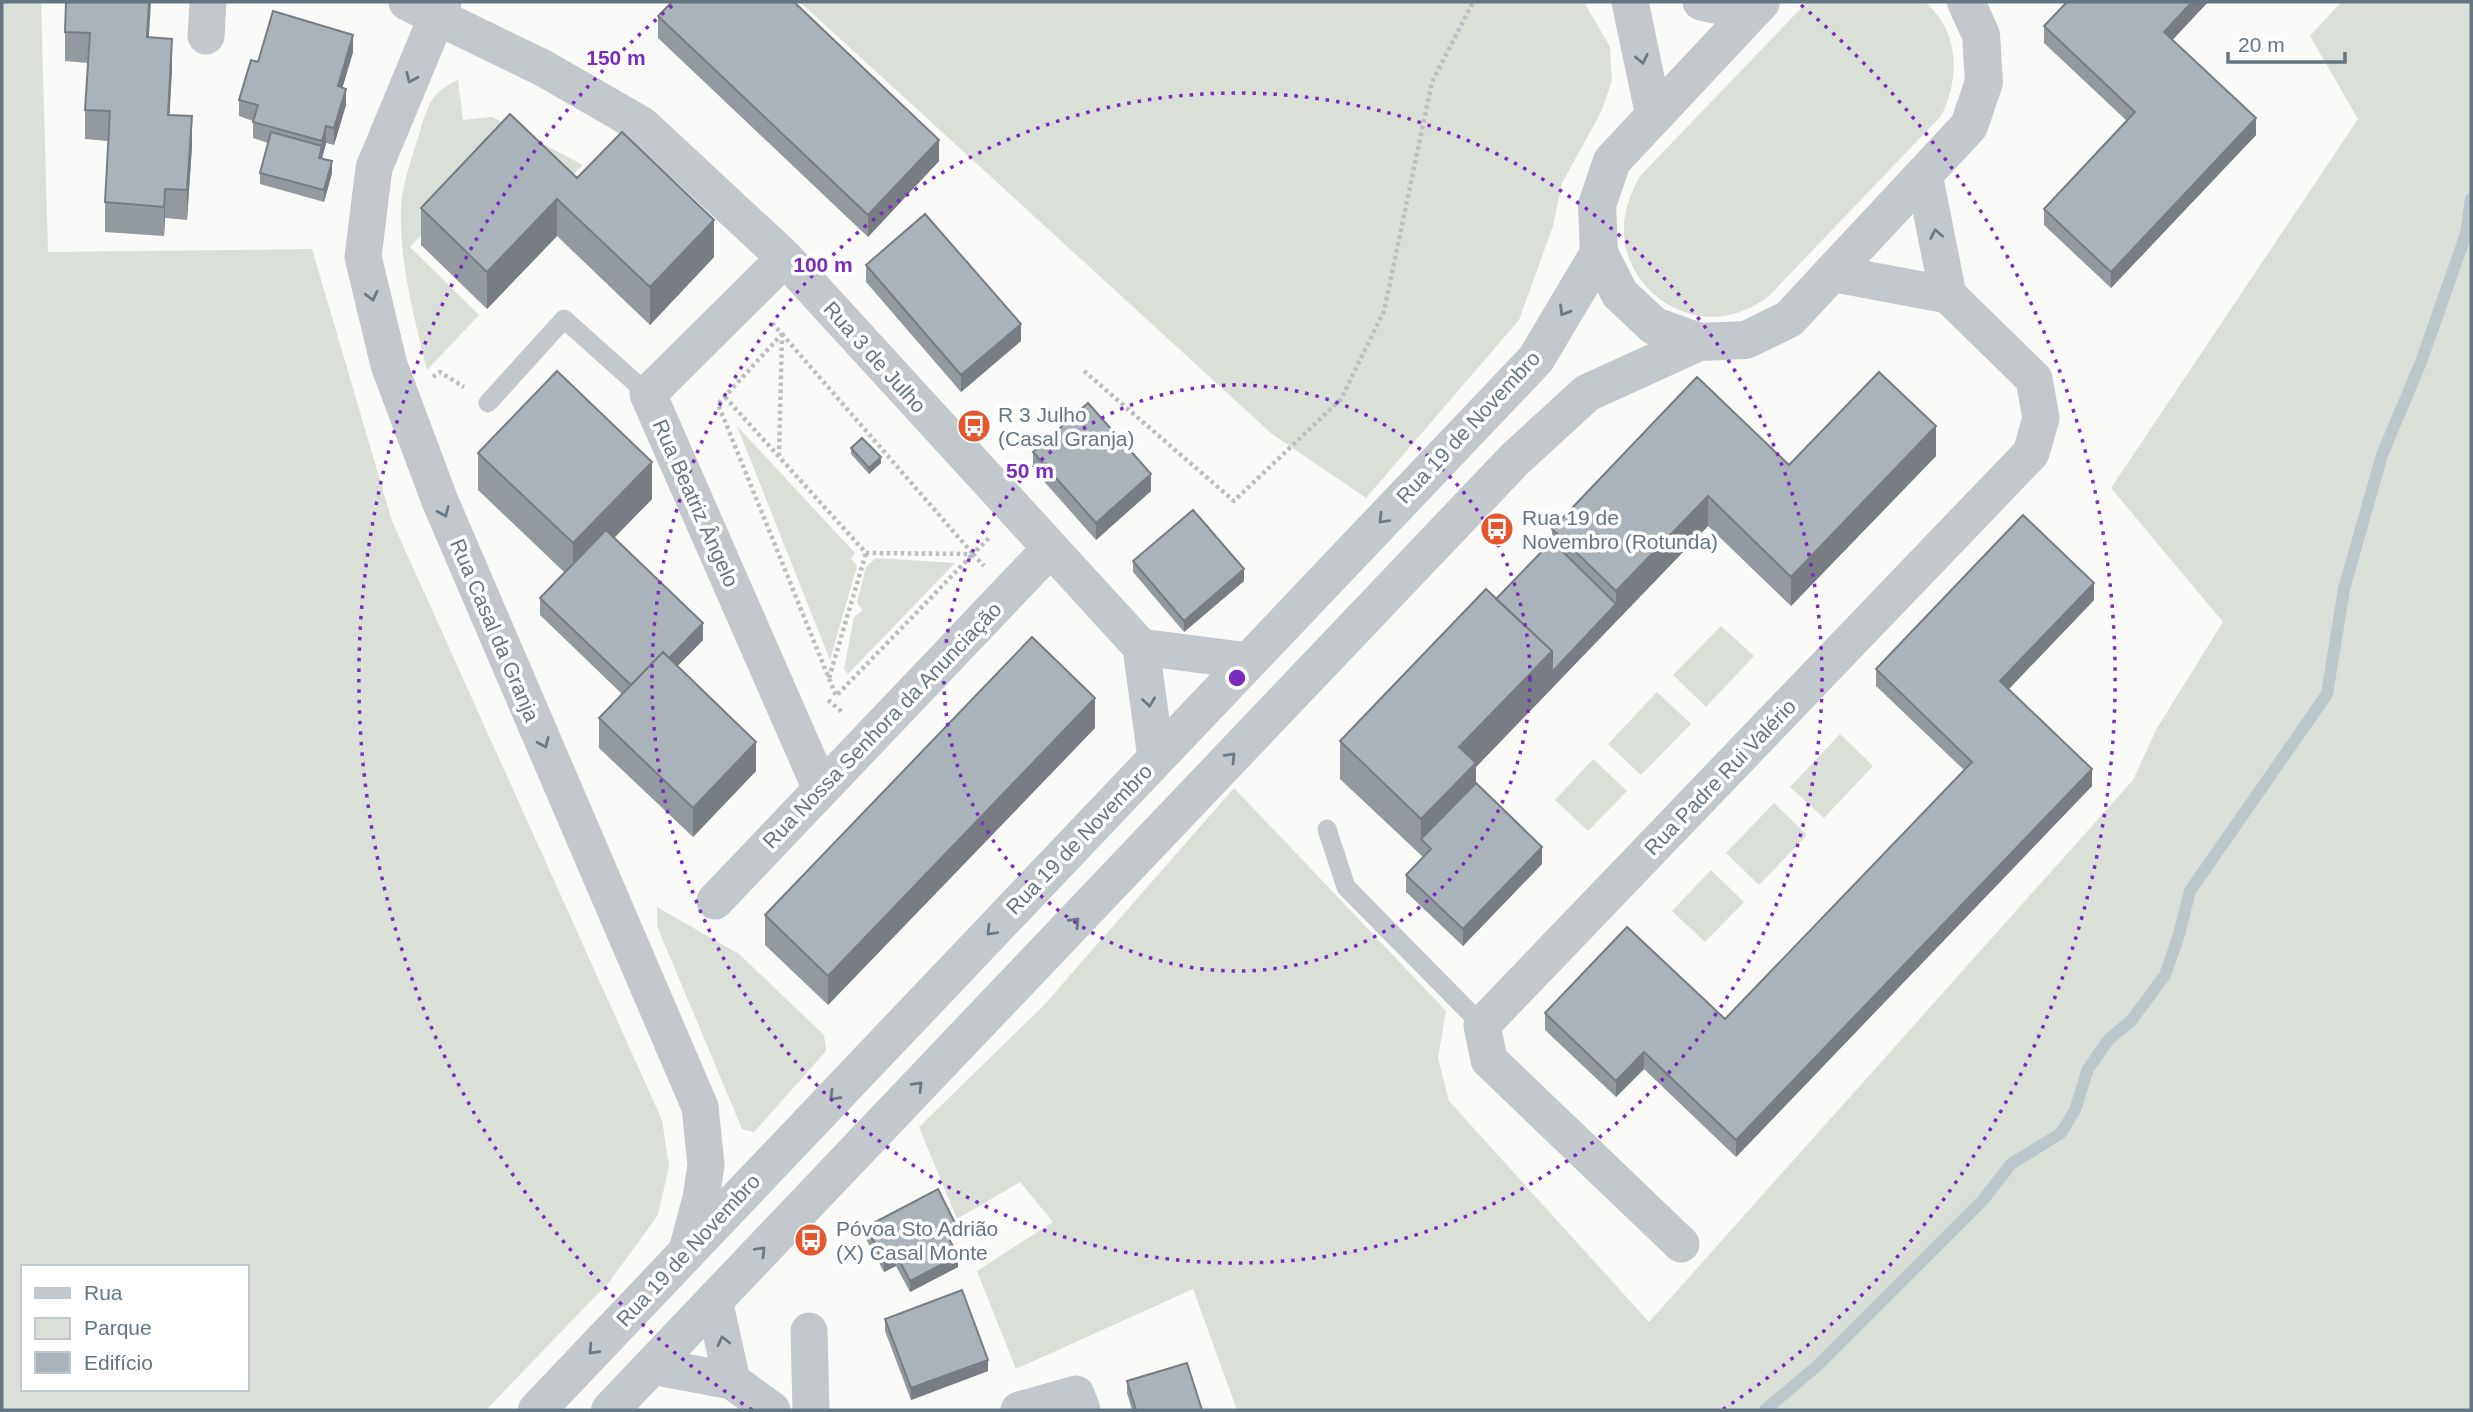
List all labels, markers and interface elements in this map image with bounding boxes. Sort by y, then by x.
scale bar [2228,21,2345,65]
text: 20 m [2238,33,2285,56]
text: 150 m [586,46,646,69]
one-way arrow [1633,53,1648,65]
one-way arrow [405,71,419,84]
one-way arrow [1929,228,1944,240]
text: 100 m [793,253,853,276]
one-way arrow [364,290,378,302]
street label: Rua 3 de Julho [819,297,931,417]
one-way arrow [1559,304,1572,317]
street label: Rua 19 de Novembro [1392,346,1544,508]
place label: R 3 Julho (Casal Granja) [998,403,1135,450]
bus stop icon: R 3 Julho (Casal Granja) [955,407,993,445]
street label: Rua Beatriz Ângelo [649,416,743,590]
text: 50 m [1006,459,1054,482]
one-way arrow [436,505,450,517]
place label: Rua 19 de Novembro (Rotunda) [1522,506,1718,553]
bus stop icon: Rua 19 de Novembro (Rotunda) [1478,510,1516,548]
one-way arrow [1379,511,1392,524]
street label: Rua Casal da Granja [446,535,544,725]
street label: Rua Nossa Senhora da Anunciação [758,597,1006,853]
centre of rings [1225,666,1249,690]
street label: Rua Padre Rui Valério [1640,694,1800,860]
one-way arrow [1141,697,1156,708]
one-way arrow [535,737,549,749]
one-way arrow [1223,752,1236,765]
street label: Rua 19 de Novembro [1001,759,1157,919]
one-way arrow [1066,917,1079,930]
one-way arrow [986,923,999,936]
one-way arrow [909,1081,922,1094]
one-way arrow [829,1088,842,1101]
street label: Rua 19 de Novembro [612,1169,764,1331]
place label: Póvoa Sto Adrião (X) Casal Monte [836,1217,998,1264]
bus stop icon: Póvoa Sto Adrião (X) Casal Monte [792,1221,830,1259]
one-way arrow [753,1246,765,1259]
legend [21,1265,248,1391]
text: Rua [84,1281,123,1304]
text: Parque [84,1316,152,1339]
one-way arrow [717,1335,731,1347]
one-way arrow [589,1342,602,1355]
text: Edifício [84,1351,153,1374]

